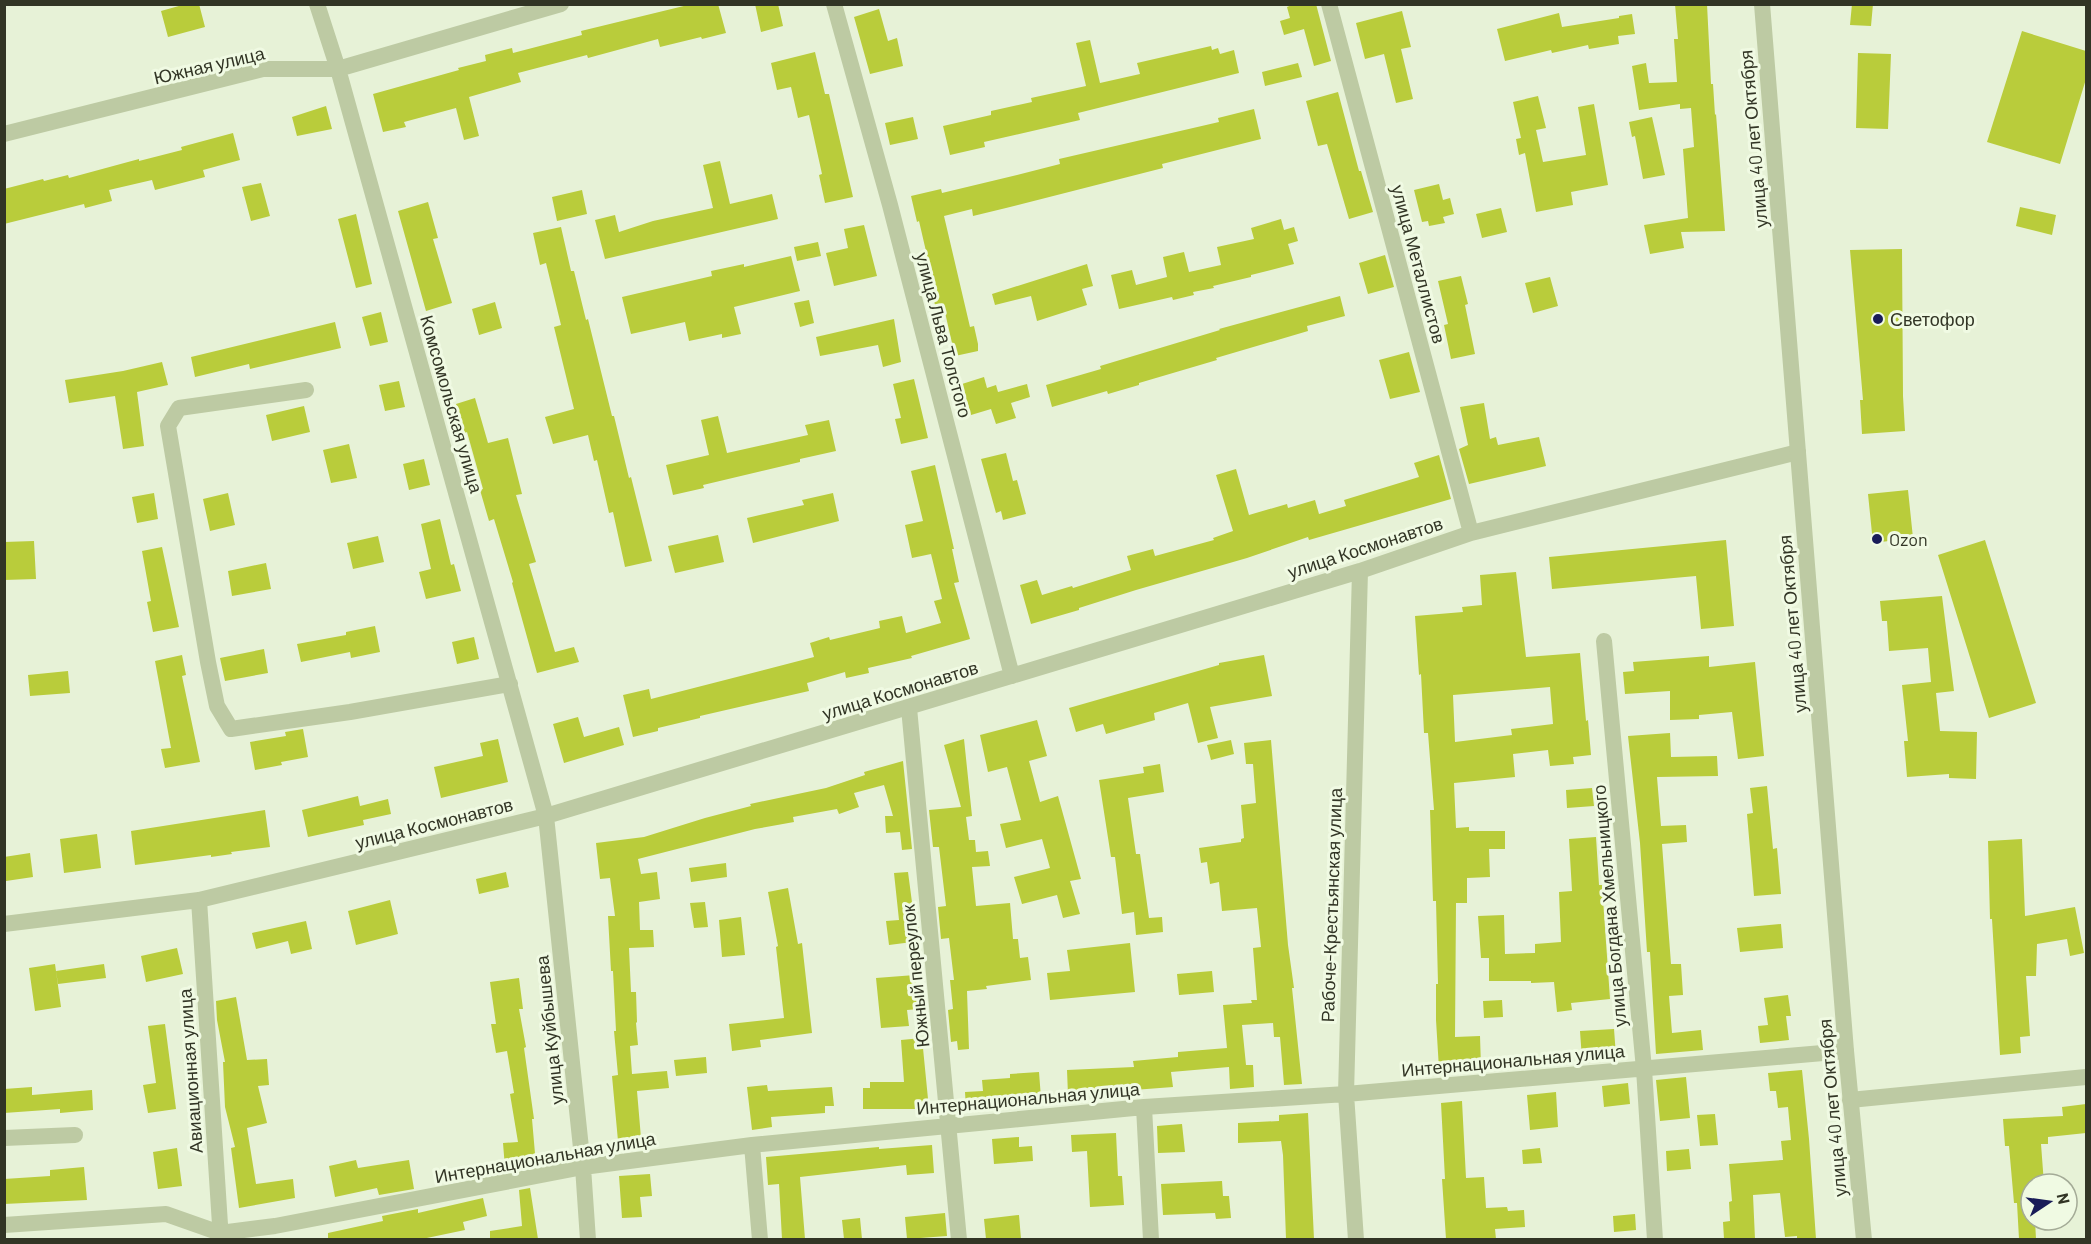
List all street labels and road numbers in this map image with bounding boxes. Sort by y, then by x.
street label: Южная улица [151,41,267,88]
street label: улица 40 лет Октября [1734,49,1772,229]
street label: улица Металлистов [1387,182,1451,346]
street label: улица Льва Толстого [911,250,977,420]
street label: Комсомольская улица [416,312,488,496]
street label: улица Космонавтов [1285,512,1445,582]
street label: улица 40 лет Октября [1773,534,1811,714]
street label: улица Космонавтов [819,656,981,724]
street label: улица Богдана Хмельницкого [1587,784,1631,1028]
street label: Рабоче-Крестьянская улица [1316,786,1346,1023]
street label: улица Космонавтов [353,793,515,853]
street label: Южный переулок [897,903,933,1049]
street label: улица Куйбышева [530,953,568,1106]
street label: Авиационная улица [173,987,207,1154]
street label: улица 40 лет Октября [1813,1018,1851,1198]
street label: Интернациональная улица [1401,1039,1626,1081]
street label: Интернациональная улица [916,1077,1141,1119]
street label: Интернациональная улица [433,1127,658,1187]

